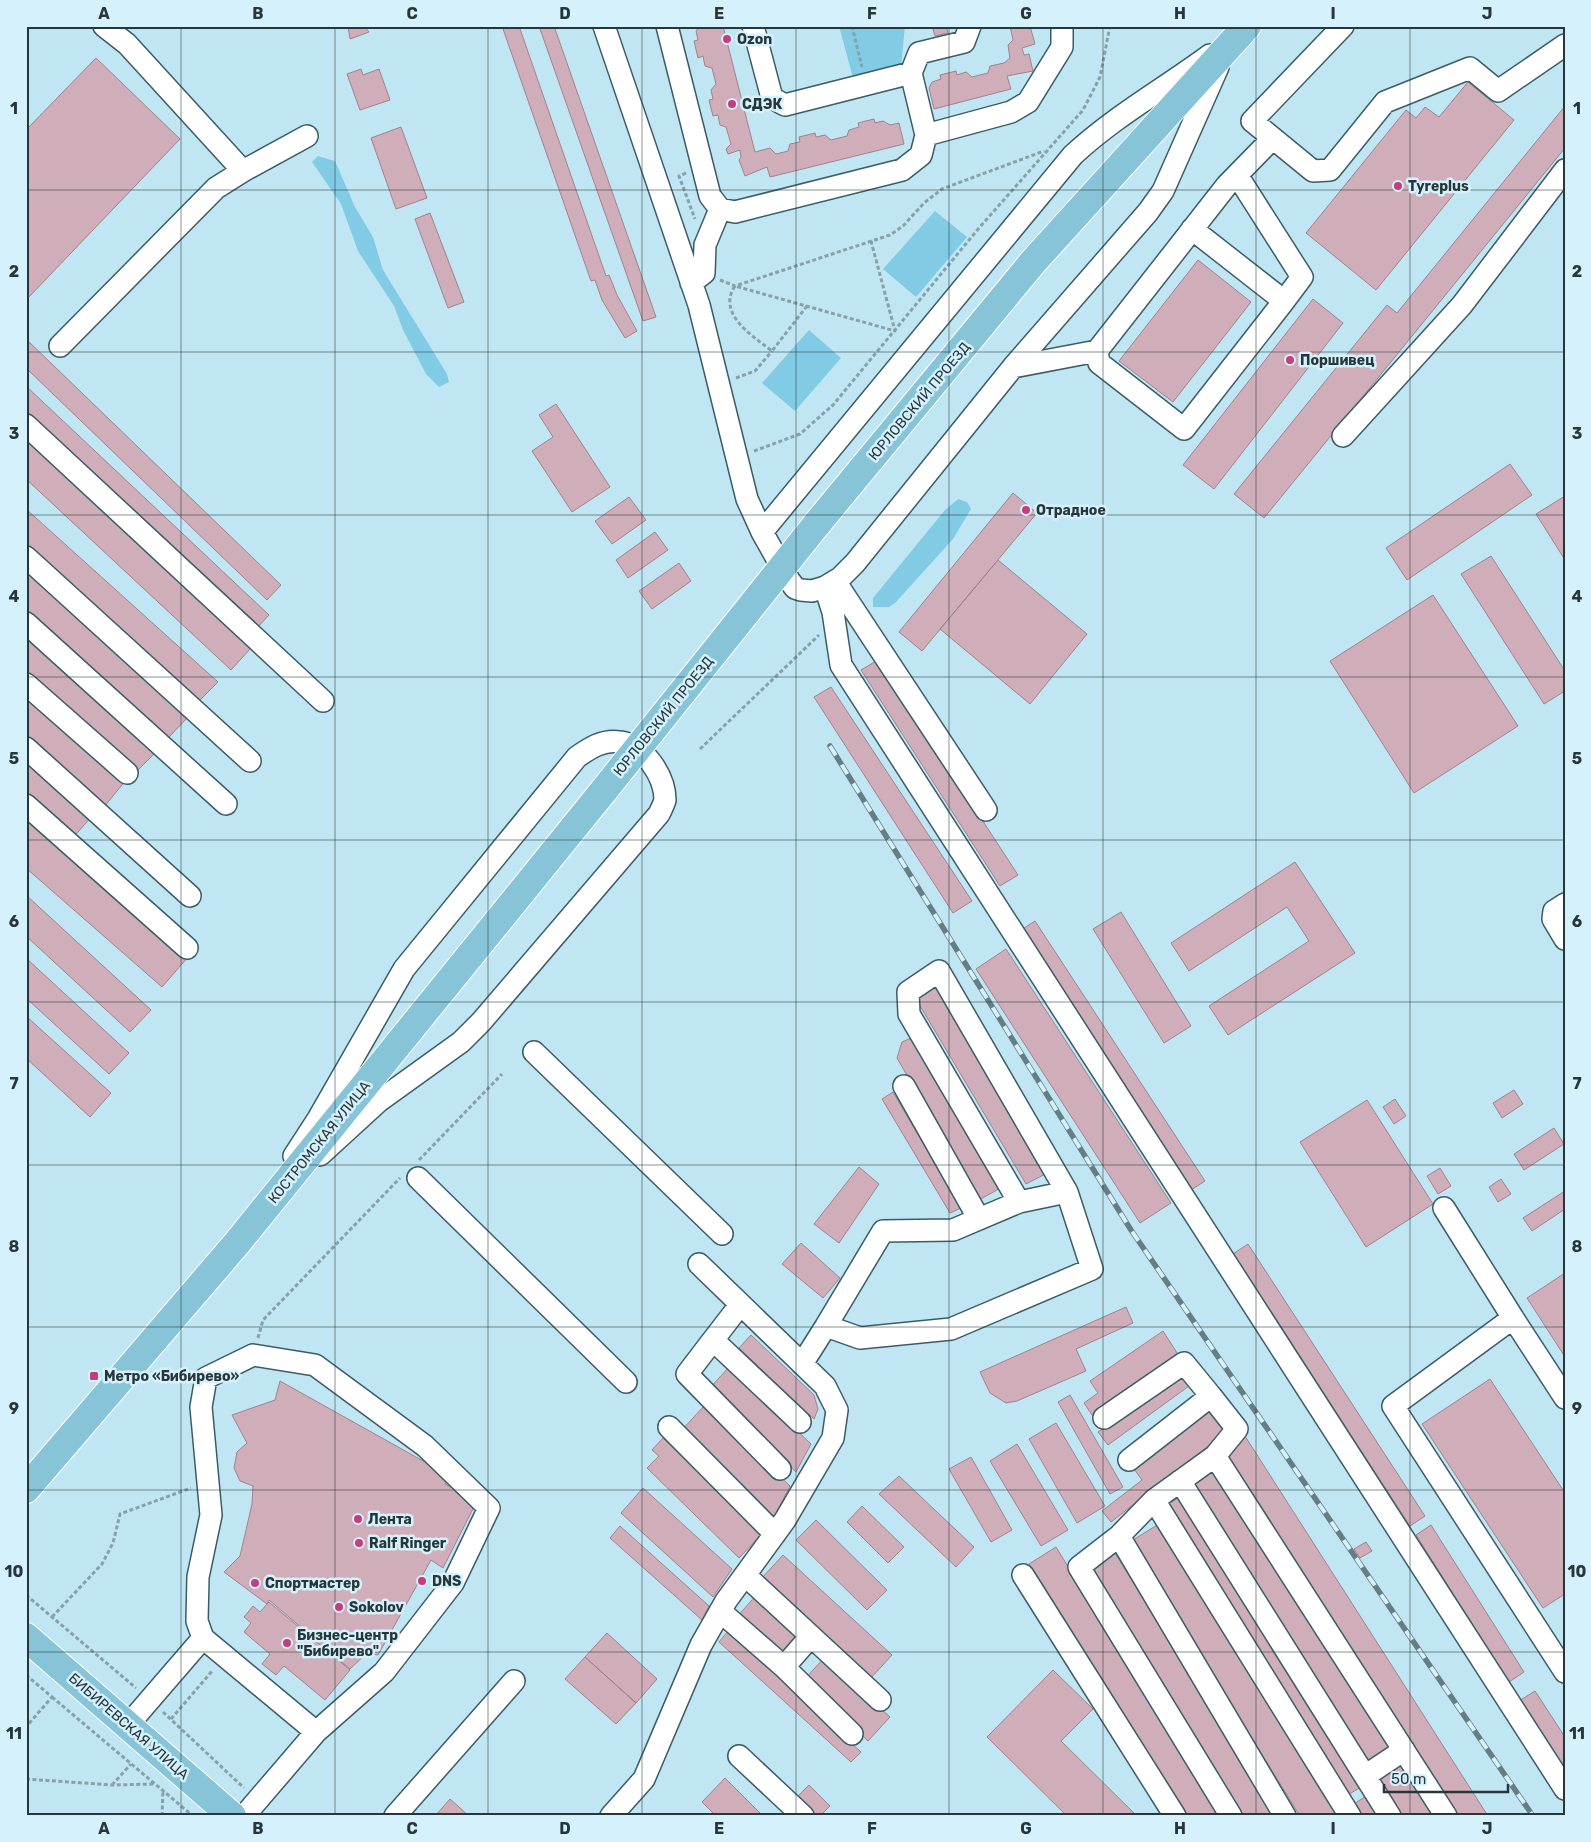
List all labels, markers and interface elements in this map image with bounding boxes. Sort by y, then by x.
text: A [98,4,110,23]
text: B [252,4,264,23]
text: C [406,4,418,23]
text: D [559,4,571,23]
text: E [714,4,724,23]
text: F [867,4,877,23]
text: G [1020,4,1032,23]
text: H [1174,4,1186,23]
text: I [1330,4,1336,23]
text: J [1482,4,1492,23]
place label: Ozon [737,31,772,48]
marker: Ozon [721,33,733,45]
place label: СДЭК [742,96,782,113]
marker: СДЭК [726,98,738,110]
text: 1 [10,99,18,118]
text: 1 [1573,99,1581,118]
place label: Tyreplus [1408,178,1469,195]
marker: Tyreplus [1392,180,1404,192]
text: 2 [9,262,19,281]
text: 2 [1572,262,1582,281]
street label: ЮРЛОВСКИЙ ПРОЕЗД [864,338,974,464]
place label: Поршивец [1300,352,1374,369]
marker: Поршивец [1284,354,1296,366]
text: 3 [9,424,19,443]
text: 3 [1572,424,1582,443]
place label: Отрадное [1036,502,1106,519]
marker: Отрадное [1020,504,1032,516]
text: 4 [9,587,20,606]
text: 4 [1572,587,1583,606]
street label: ЮРЛОВСКИЙ ПРОЕЗД [609,652,717,780]
text: 5 [9,749,19,768]
text: 5 [1572,749,1582,768]
text: 6 [9,912,19,931]
text: 6 [1572,912,1582,931]
text: 7 [9,1074,19,1093]
text: 7 [1572,1074,1582,1093]
street label: КОСТРОМСКАЯ УЛИЦА [265,1077,375,1207]
text: 8 [9,1237,20,1256]
text: 8 [1572,1237,1583,1256]
place label: Метро «Бибирево» [104,1368,239,1385]
marker: Метро «Бибирево» [88,1370,100,1382]
text: 9 [9,1399,19,1418]
text: 9 [1572,1399,1582,1418]
place label: Лента [368,1511,412,1528]
marker: Лента [352,1513,364,1525]
place label: Ralf Ringer [369,1535,447,1552]
marker: Ralf Ringer [353,1537,365,1549]
text: 10 [5,1562,24,1581]
text: 10 [1568,1562,1587,1581]
place label: DNS [432,1573,461,1590]
place label: Спортмастер [265,1575,360,1592]
marker: DNS [416,1575,428,1587]
marker: Спортмастер [249,1577,261,1589]
place label: Sokolov [349,1599,405,1616]
marker: Sokolov [333,1601,345,1613]
place label: Бизнес-центр "Бибирево" [297,1627,398,1660]
marker: Бизнес-центр "Бибирево" [281,1637,293,1649]
street label: БИБИРЕВСКАЯ УЛИЦА [65,1670,193,1784]
text: 11 [6,1724,22,1743]
text: 11 [1569,1724,1585,1743]
scale bar [1384,1762,1507,1794]
text: 50 m [1391,1770,1426,1788]
text: A [98,1819,110,1838]
text: B [252,1819,264,1838]
text: C [406,1819,418,1838]
text: D [559,1819,571,1838]
text: E [714,1819,724,1838]
text: F [867,1819,877,1838]
text: G [1020,1819,1032,1838]
text: H [1174,1819,1186,1838]
text: I [1330,1819,1336,1838]
text: J [1482,1819,1492,1838]

